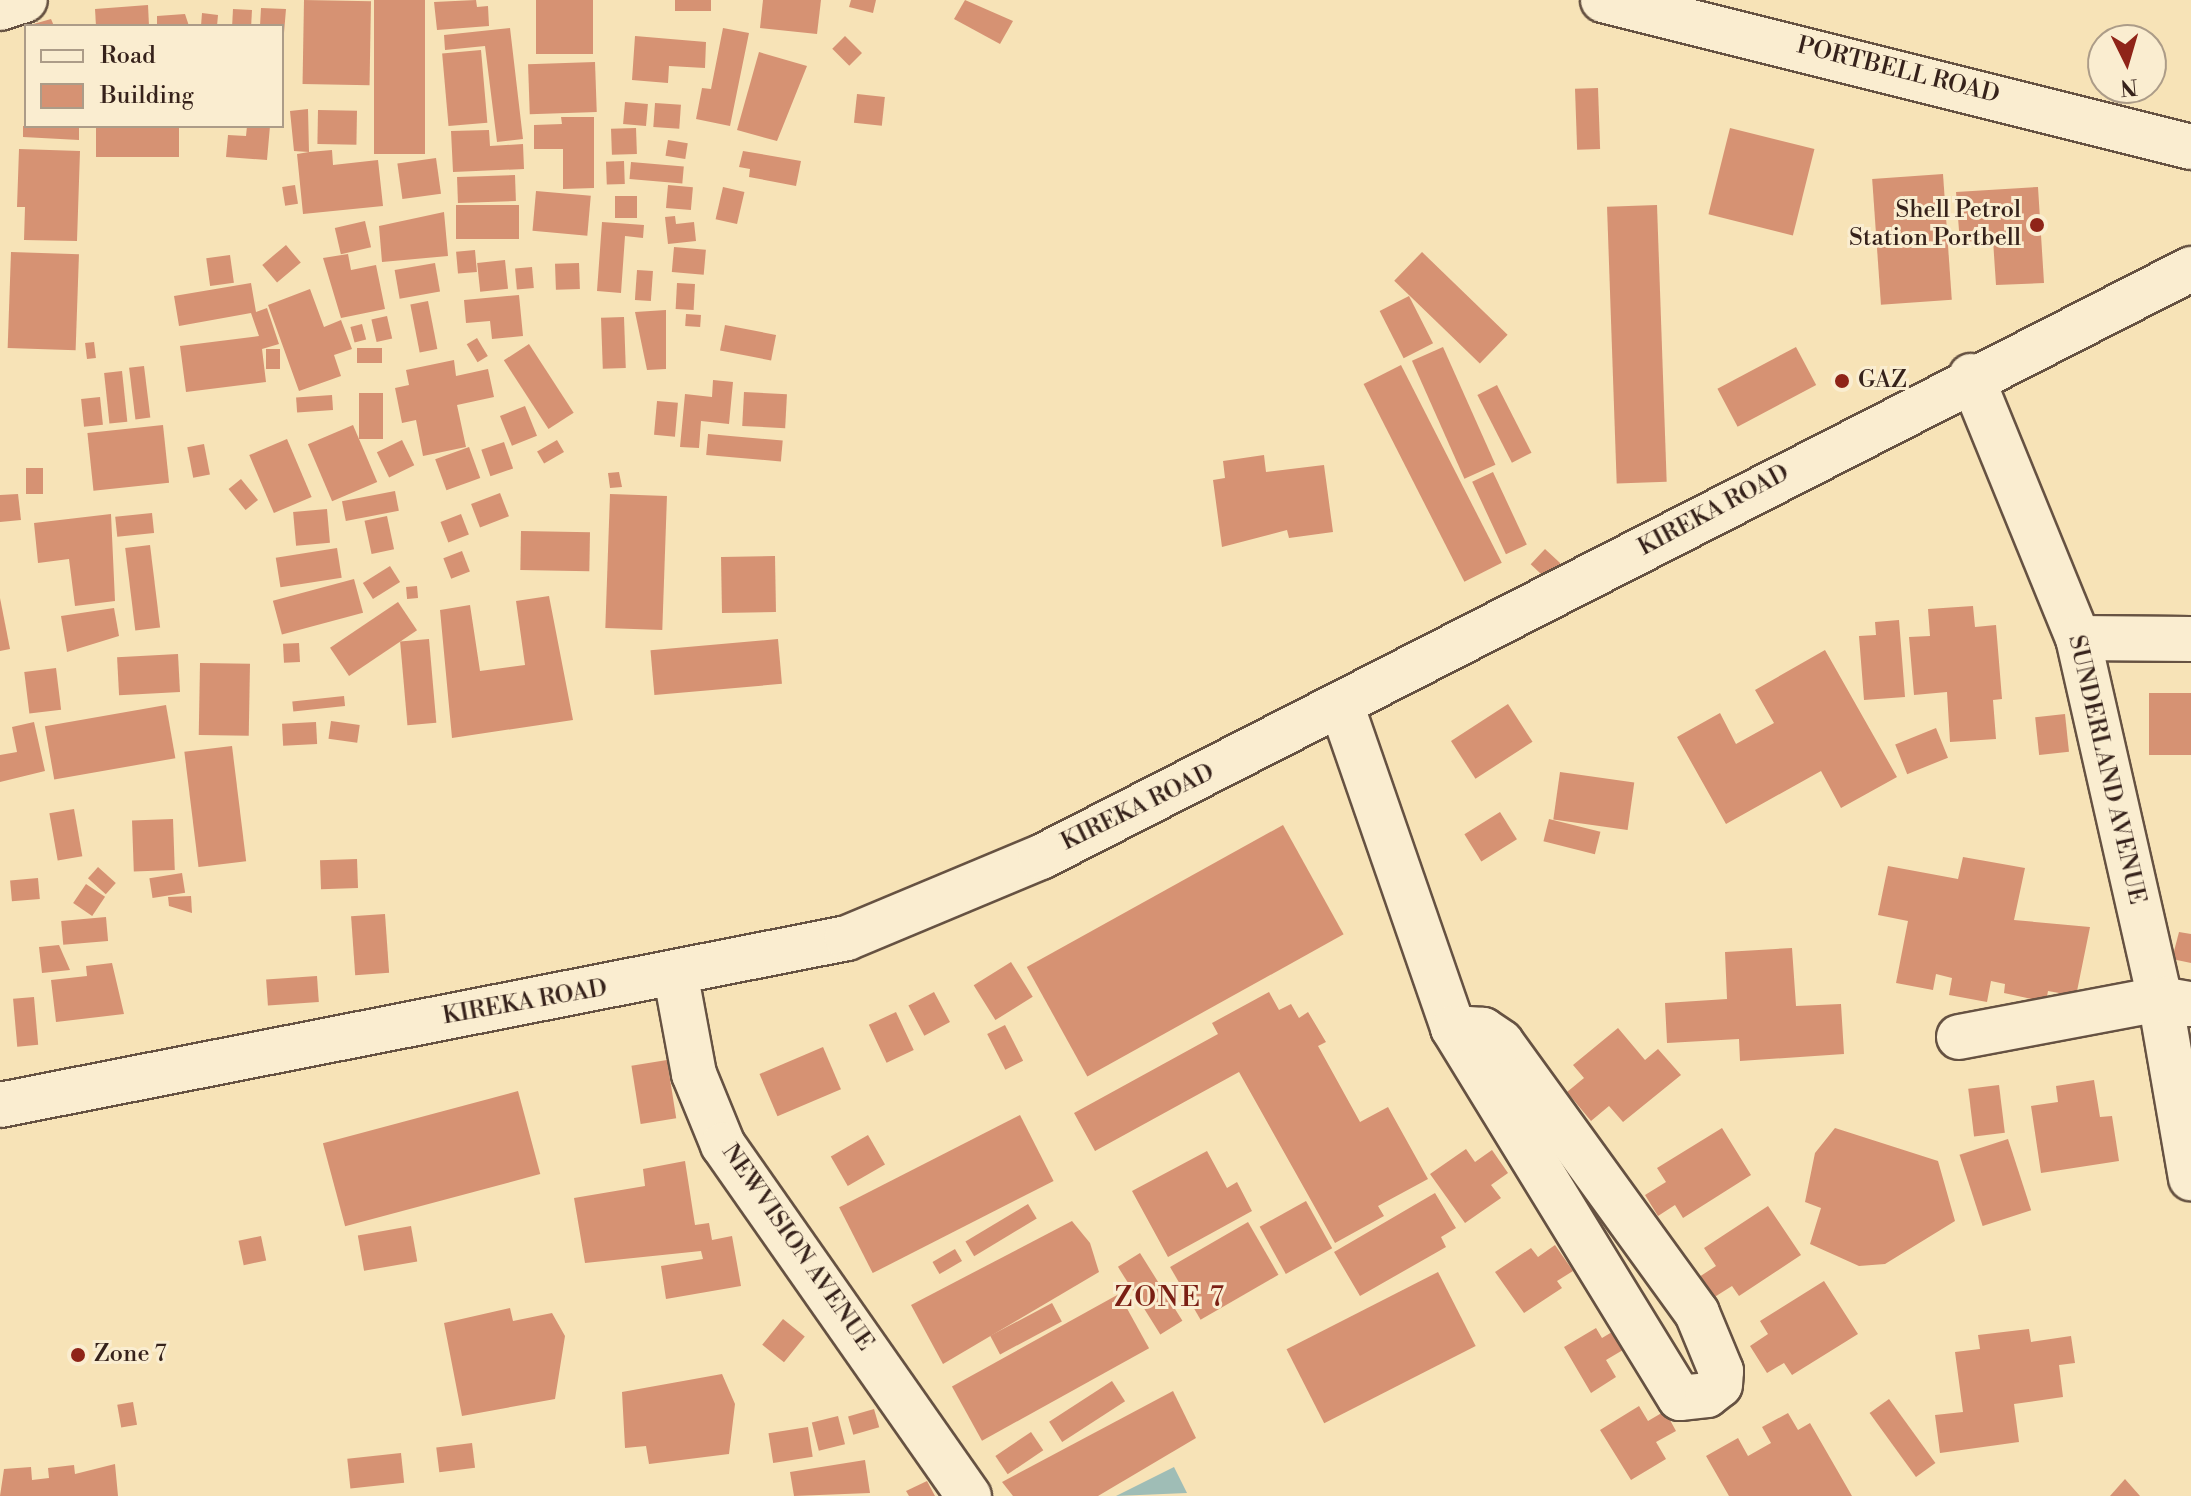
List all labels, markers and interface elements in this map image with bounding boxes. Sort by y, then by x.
legend [24,24,284,128]
north arrow [2087,24,2167,104]
street label: PORTBELL ROAD [1794,32,2002,110]
text: Road [100,41,156,71]
text: N [2119,72,2139,101]
text: Building [100,81,194,111]
place label: Shell Petrol Station Portbell [1849,197,2021,253]
marker: Shell Petrol Station Portbell [2028,216,2046,234]
place label: GAZ [1858,367,1907,395]
marker: GAZ [1833,372,1851,390]
street label: KIREKA ROAD [1634,459,1794,563]
street label: SUNDERLAND AVENUE [2061,633,2151,907]
street label: KIREKA ROAD [1057,759,1219,857]
street label: KIREKA ROAD [440,974,610,1032]
street label: NEWVISION AVENUE [715,1139,879,1357]
district label: ZONE 7 [1114,1281,1226,1315]
place label: Zone 7 [94,1341,167,1369]
marker: Zone 7 [69,1346,87,1364]

